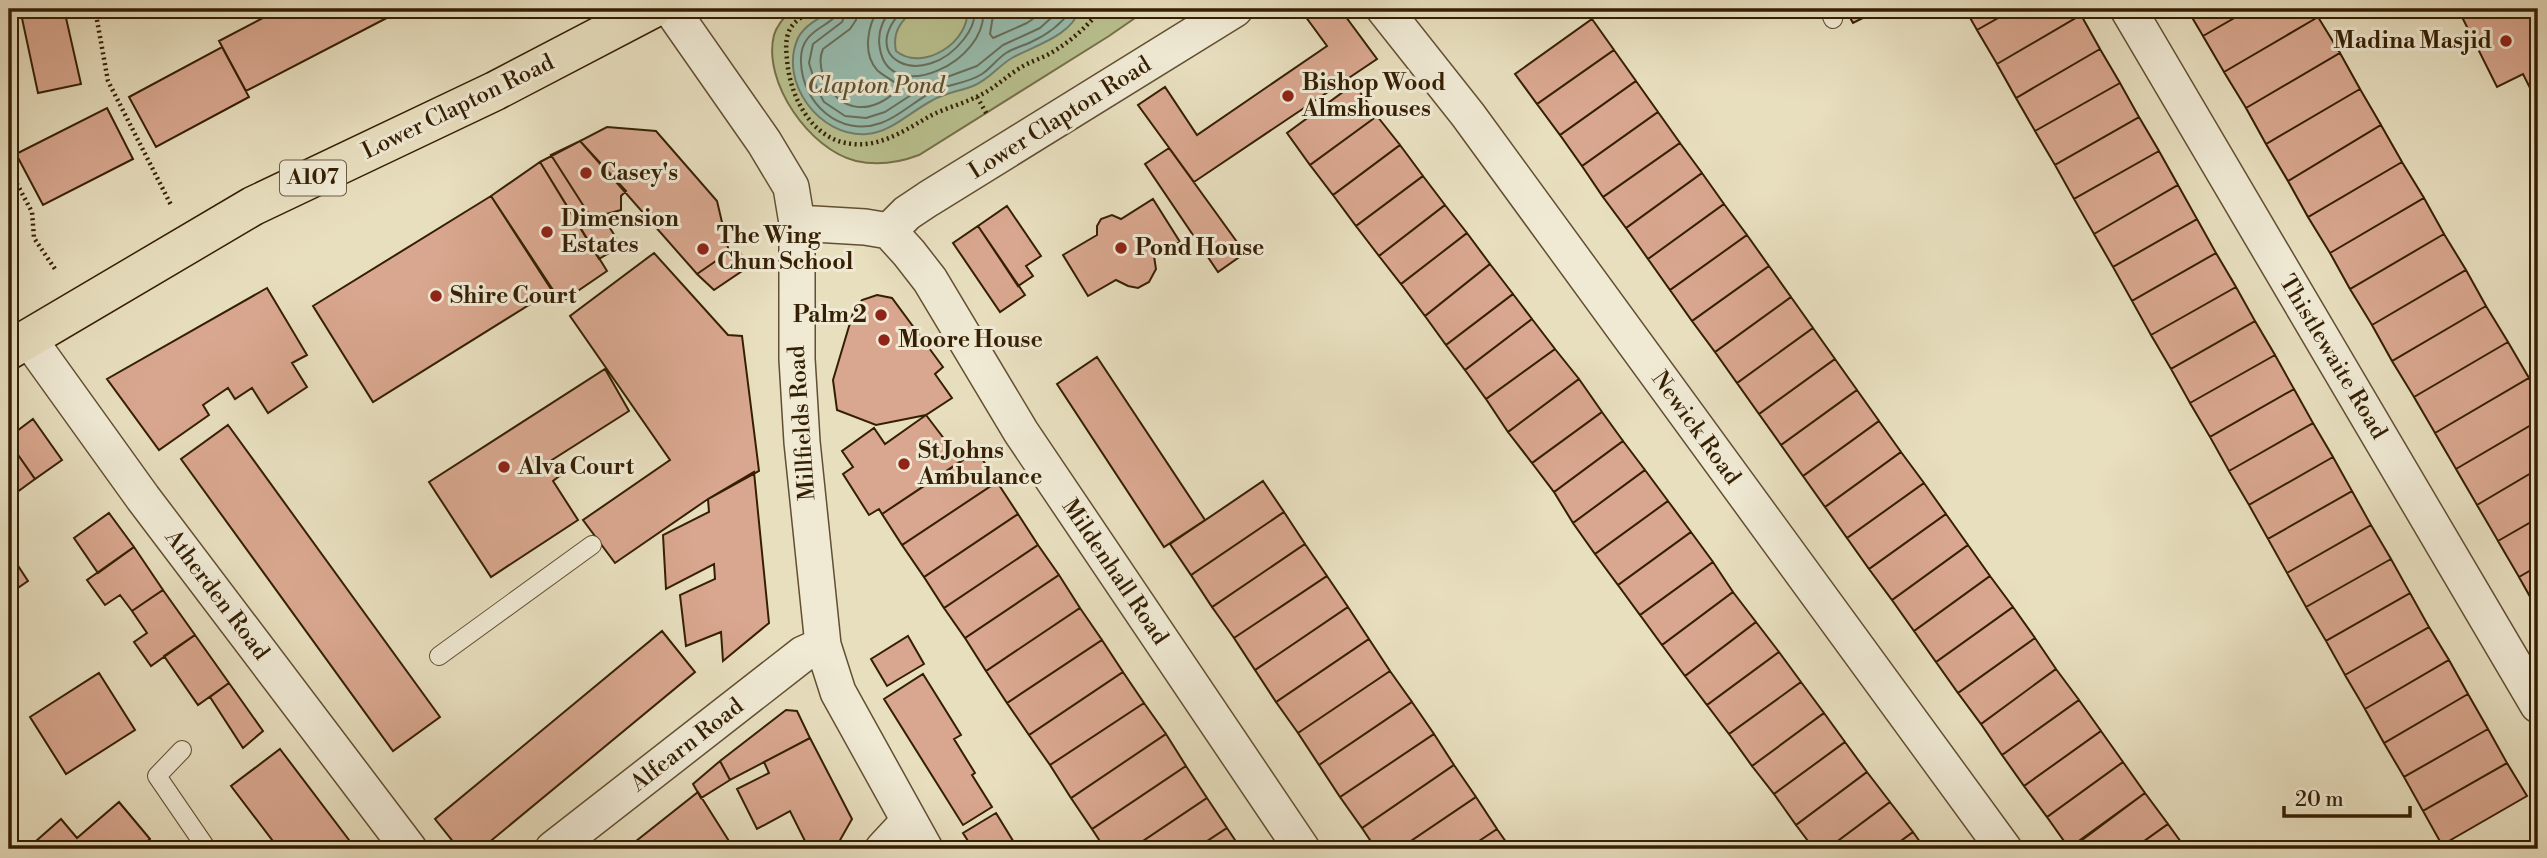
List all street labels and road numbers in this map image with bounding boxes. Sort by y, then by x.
street label: Lower Clapton Road [358,48,558,166]
street label: Lower Clapton Road [964,51,1156,185]
road number: A107 [280,160,346,196]
street label: Thistlewaite Road [2273,270,2393,444]
street label: Millfields Road [783,345,821,501]
street label: Newick Road [1645,366,1747,490]
street label: Mildenhall Road [1056,494,1174,650]
street label: Atherden Road [158,524,275,666]
street label: Alfearn Road [624,692,749,798]

